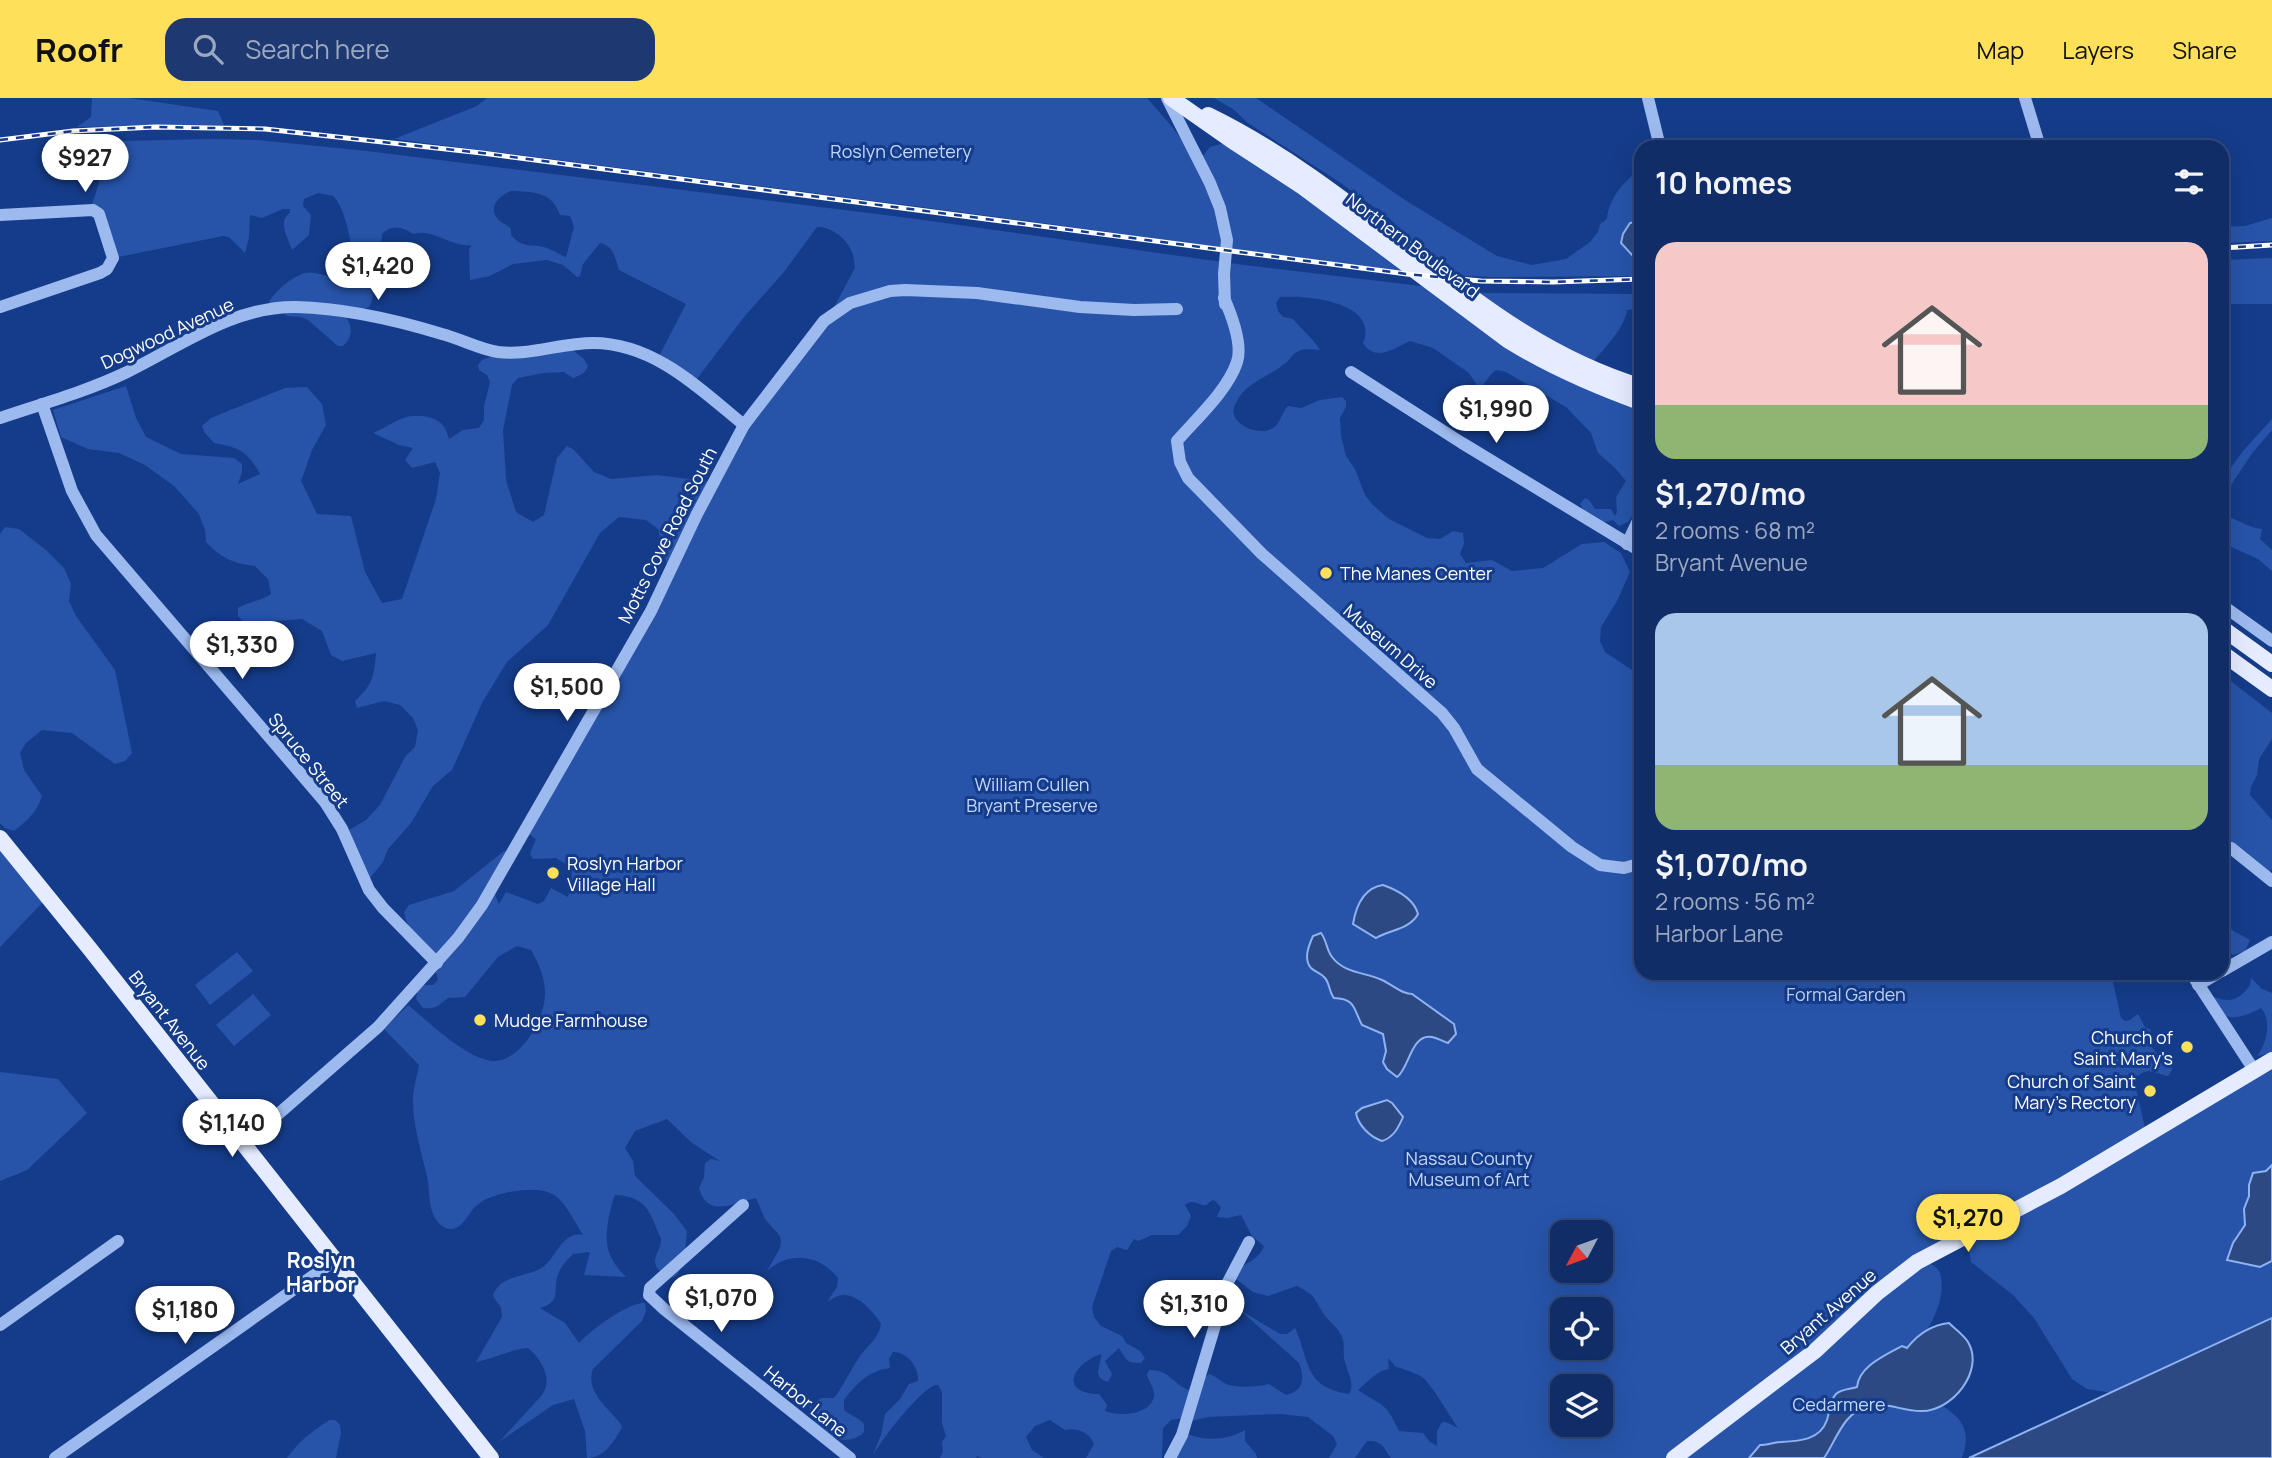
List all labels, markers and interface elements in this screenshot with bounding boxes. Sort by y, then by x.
search box [165,18,655,81]
text: Roofr [35,27,123,72]
icon: search [189,30,227,68]
text: Search here [245,31,390,67]
text: Map [1977,33,2024,66]
text: Layers [2062,33,2134,66]
text: Share [2172,33,2237,66]
pin: $927 [44,134,126,194]
park label: Roslyn Cemetery [830,139,972,163]
text: $927 [58,141,112,173]
text: 10 homes [1655,162,1792,203]
icon: filters [2170,163,2208,201]
street label: Northern Boulevard [1341,187,1485,303]
pin: $1,420 [321,242,435,302]
text: $1,420 [341,249,415,281]
icon: home [1869,287,1995,413]
street label: Dogwood Avenue [97,292,237,374]
pin: $1,990 [1439,386,1553,445]
text: $1,990 [1459,392,1533,424]
street label: Motts Cove Road South [612,443,722,627]
text: $1,270/mo [1655,473,1806,514]
text: 2 rooms · 68 m² [1655,514,1815,546]
text: Bryant Avenue [1655,546,1808,578]
place label: The Manes Center [1340,561,1493,585]
marker: The Manes Center [1318,565,1334,581]
street label: Museum Drive [1339,598,1443,694]
pin: $1,330 [185,622,299,681]
text: $1,330 [206,628,278,660]
icon: home [1869,658,1995,784]
pin: $1,500 [510,664,624,723]
text: $1,500 [530,670,604,702]
street label: Spruce Street [263,708,355,812]
park label: William Cullen Bryant Preserve [966,772,1098,817]
text: $1,070/mo [1655,844,1808,885]
place label: Roslyn Harbor Village Hall [567,851,683,896]
marker: Roslyn Harbor Village Hall [545,865,561,881]
text: 2 rooms · 56 m² [1655,885,1815,917]
text: Harbor Lane [1655,917,1783,949]
street label: Bryant Avenue [124,965,216,1075]
park label: Formal Garden [1786,982,1906,1006]
place label: Mudge Farmhouse [494,1008,648,1032]
marker: Mudge Farmhouse [472,1012,488,1028]
place label: Church of Saint Mary's [2073,1025,2174,1070]
marker: Church of Saint Mary's [2179,1039,2195,1055]
place label: Church of Saint Mary's Rectory [2007,1069,2136,1114]
marker: Church of Saint Mary's Rectory [2142,1083,2158,1099]
pin: $1,140 [175,1100,289,1159]
text: $1,140 [198,1106,266,1138]
park label: Nassau County Museum of Art [1406,1146,1533,1191]
pin: $1,270 [1911,1194,2025,1254]
text: $1,270 [1932,1201,2004,1233]
north arrow [1550,1220,1614,1283]
map controls [1550,1220,1613,1437]
district label: Roslyn Harbor [286,1246,356,1298]
street label: Bryant Avenue [1775,1263,1881,1359]
pin: $1,070 [664,1274,778,1334]
pin: $1,310 [1137,1280,1251,1340]
text: $1,070 [684,1281,758,1313]
pin: $1,180 [128,1286,242,1346]
text: $1,310 [1159,1287,1229,1319]
text: $1,180 [151,1293,219,1325]
button: locate [1550,1297,1613,1360]
street label: Harbor Lane [759,1360,853,1442]
button: layers [1550,1374,1613,1437]
park label: Cedarmere [1792,1392,1886,1416]

